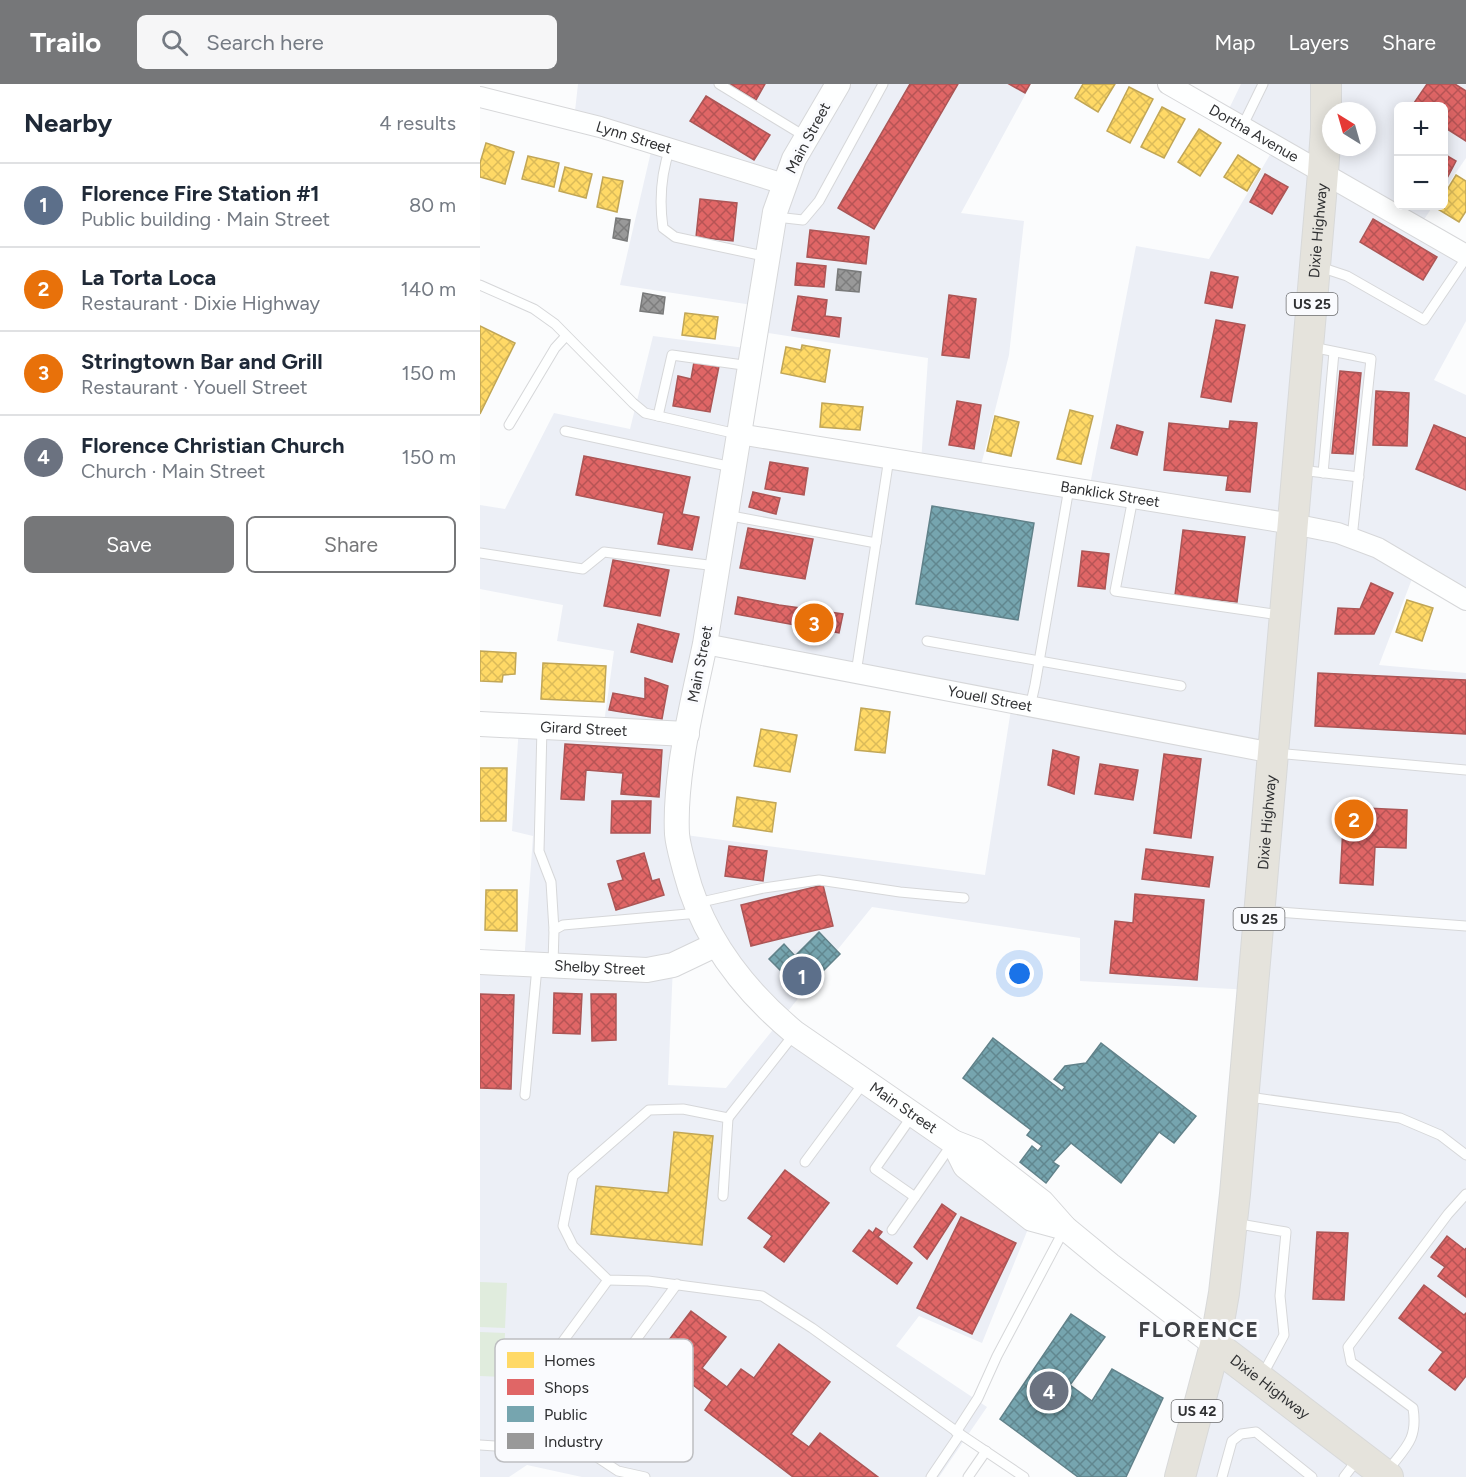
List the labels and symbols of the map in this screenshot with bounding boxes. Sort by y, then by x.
street label: Main Street [782,99,834,177]
street label: Dortha Avenue [1206,101,1302,166]
north arrow [1322,102,1376,156]
street label: Lynn Street [594,117,674,158]
street label: Dixie Highway [1305,182,1331,279]
road number: US 25 [1286,293,1338,315]
street label: Banklick Street [1059,477,1161,511]
pin: 3 [794,600,834,646]
street label: Main Street [684,624,716,704]
street label: Youell Street [946,682,1034,716]
street label: Girard Street [540,718,628,740]
street label: Dixie Highway [1254,774,1280,871]
pin: 2 [1334,796,1374,842]
road number: US 25 [1234,908,1284,930]
pin: 1 [782,954,822,998]
street label: Shelby Street [554,957,646,979]
your location [1005,959,1034,988]
street label: Main Street [866,1078,941,1137]
district label: FLORENCE [1139,1317,1259,1342]
legend [495,1339,693,1462]
text: Homes [544,1351,595,1370]
street label: Dixie Highway [1227,1351,1313,1423]
pin: 4 [1030,1368,1068,1414]
text: Shops [544,1378,589,1397]
road number: US 42 [1172,1400,1222,1422]
text: Public [544,1405,588,1424]
text: Industry [544,1432,603,1451]

